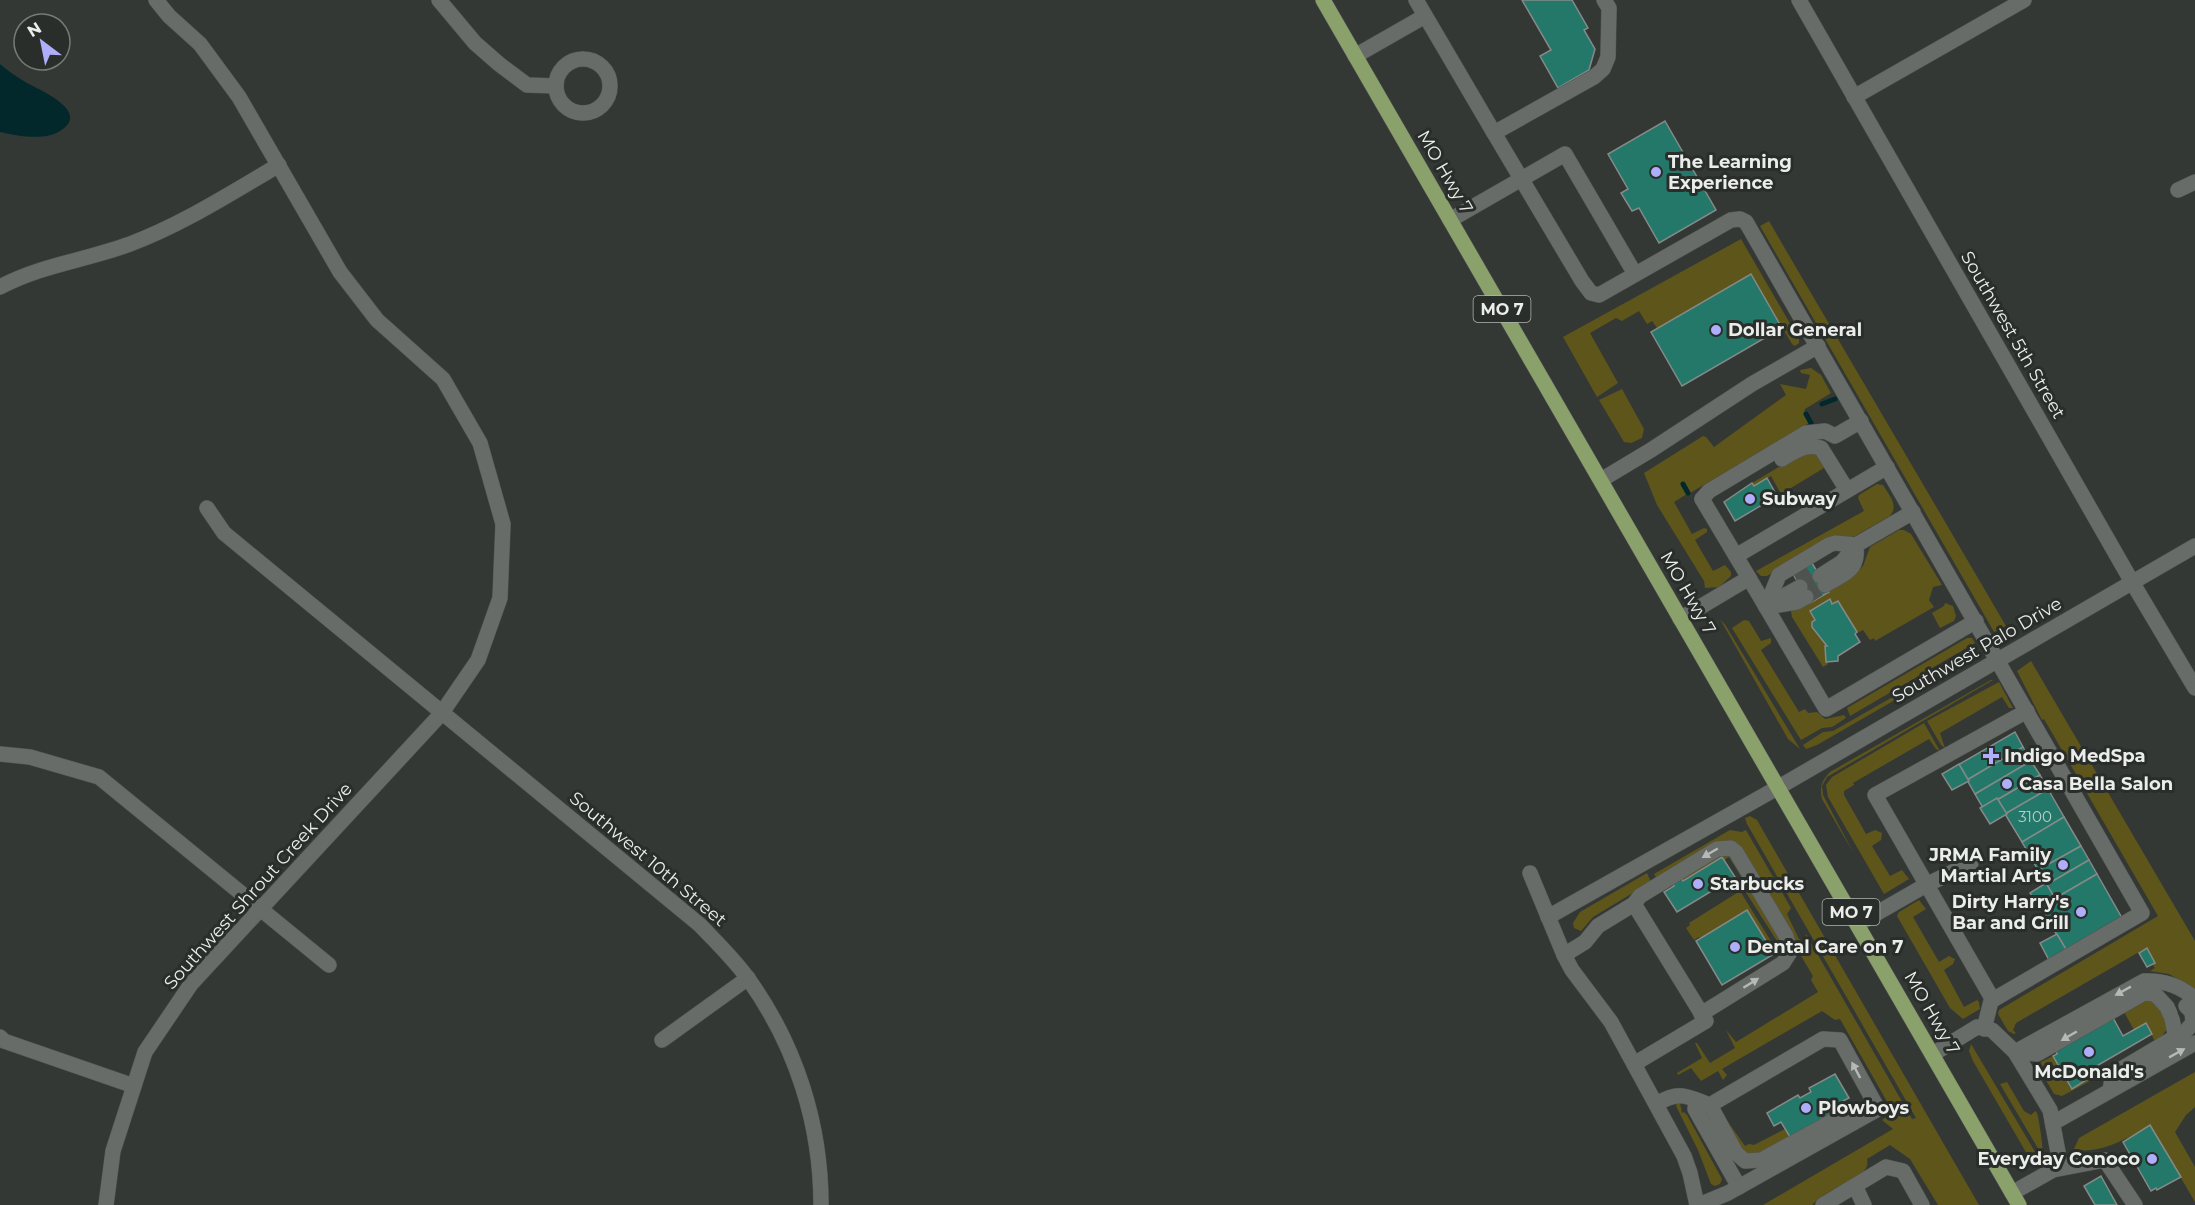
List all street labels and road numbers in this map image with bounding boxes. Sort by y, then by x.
street label: MO Hwy 7 [1412,126,1478,218]
street label: Southwest 5th Street [1956,247,2070,423]
road number: MO 7 [1474,296,1530,322]
street label: MO Hwy 7 [1655,547,1721,639]
street label: Southwest Palo Drive [1888,592,2066,708]
street label: Southwest Shrout Creek Drive [159,778,357,994]
street label: Southwest 10th Street [565,787,731,931]
road number: MO 7 [1822,899,1880,925]
street label: MO Hwy 7 [1899,967,1965,1059]

